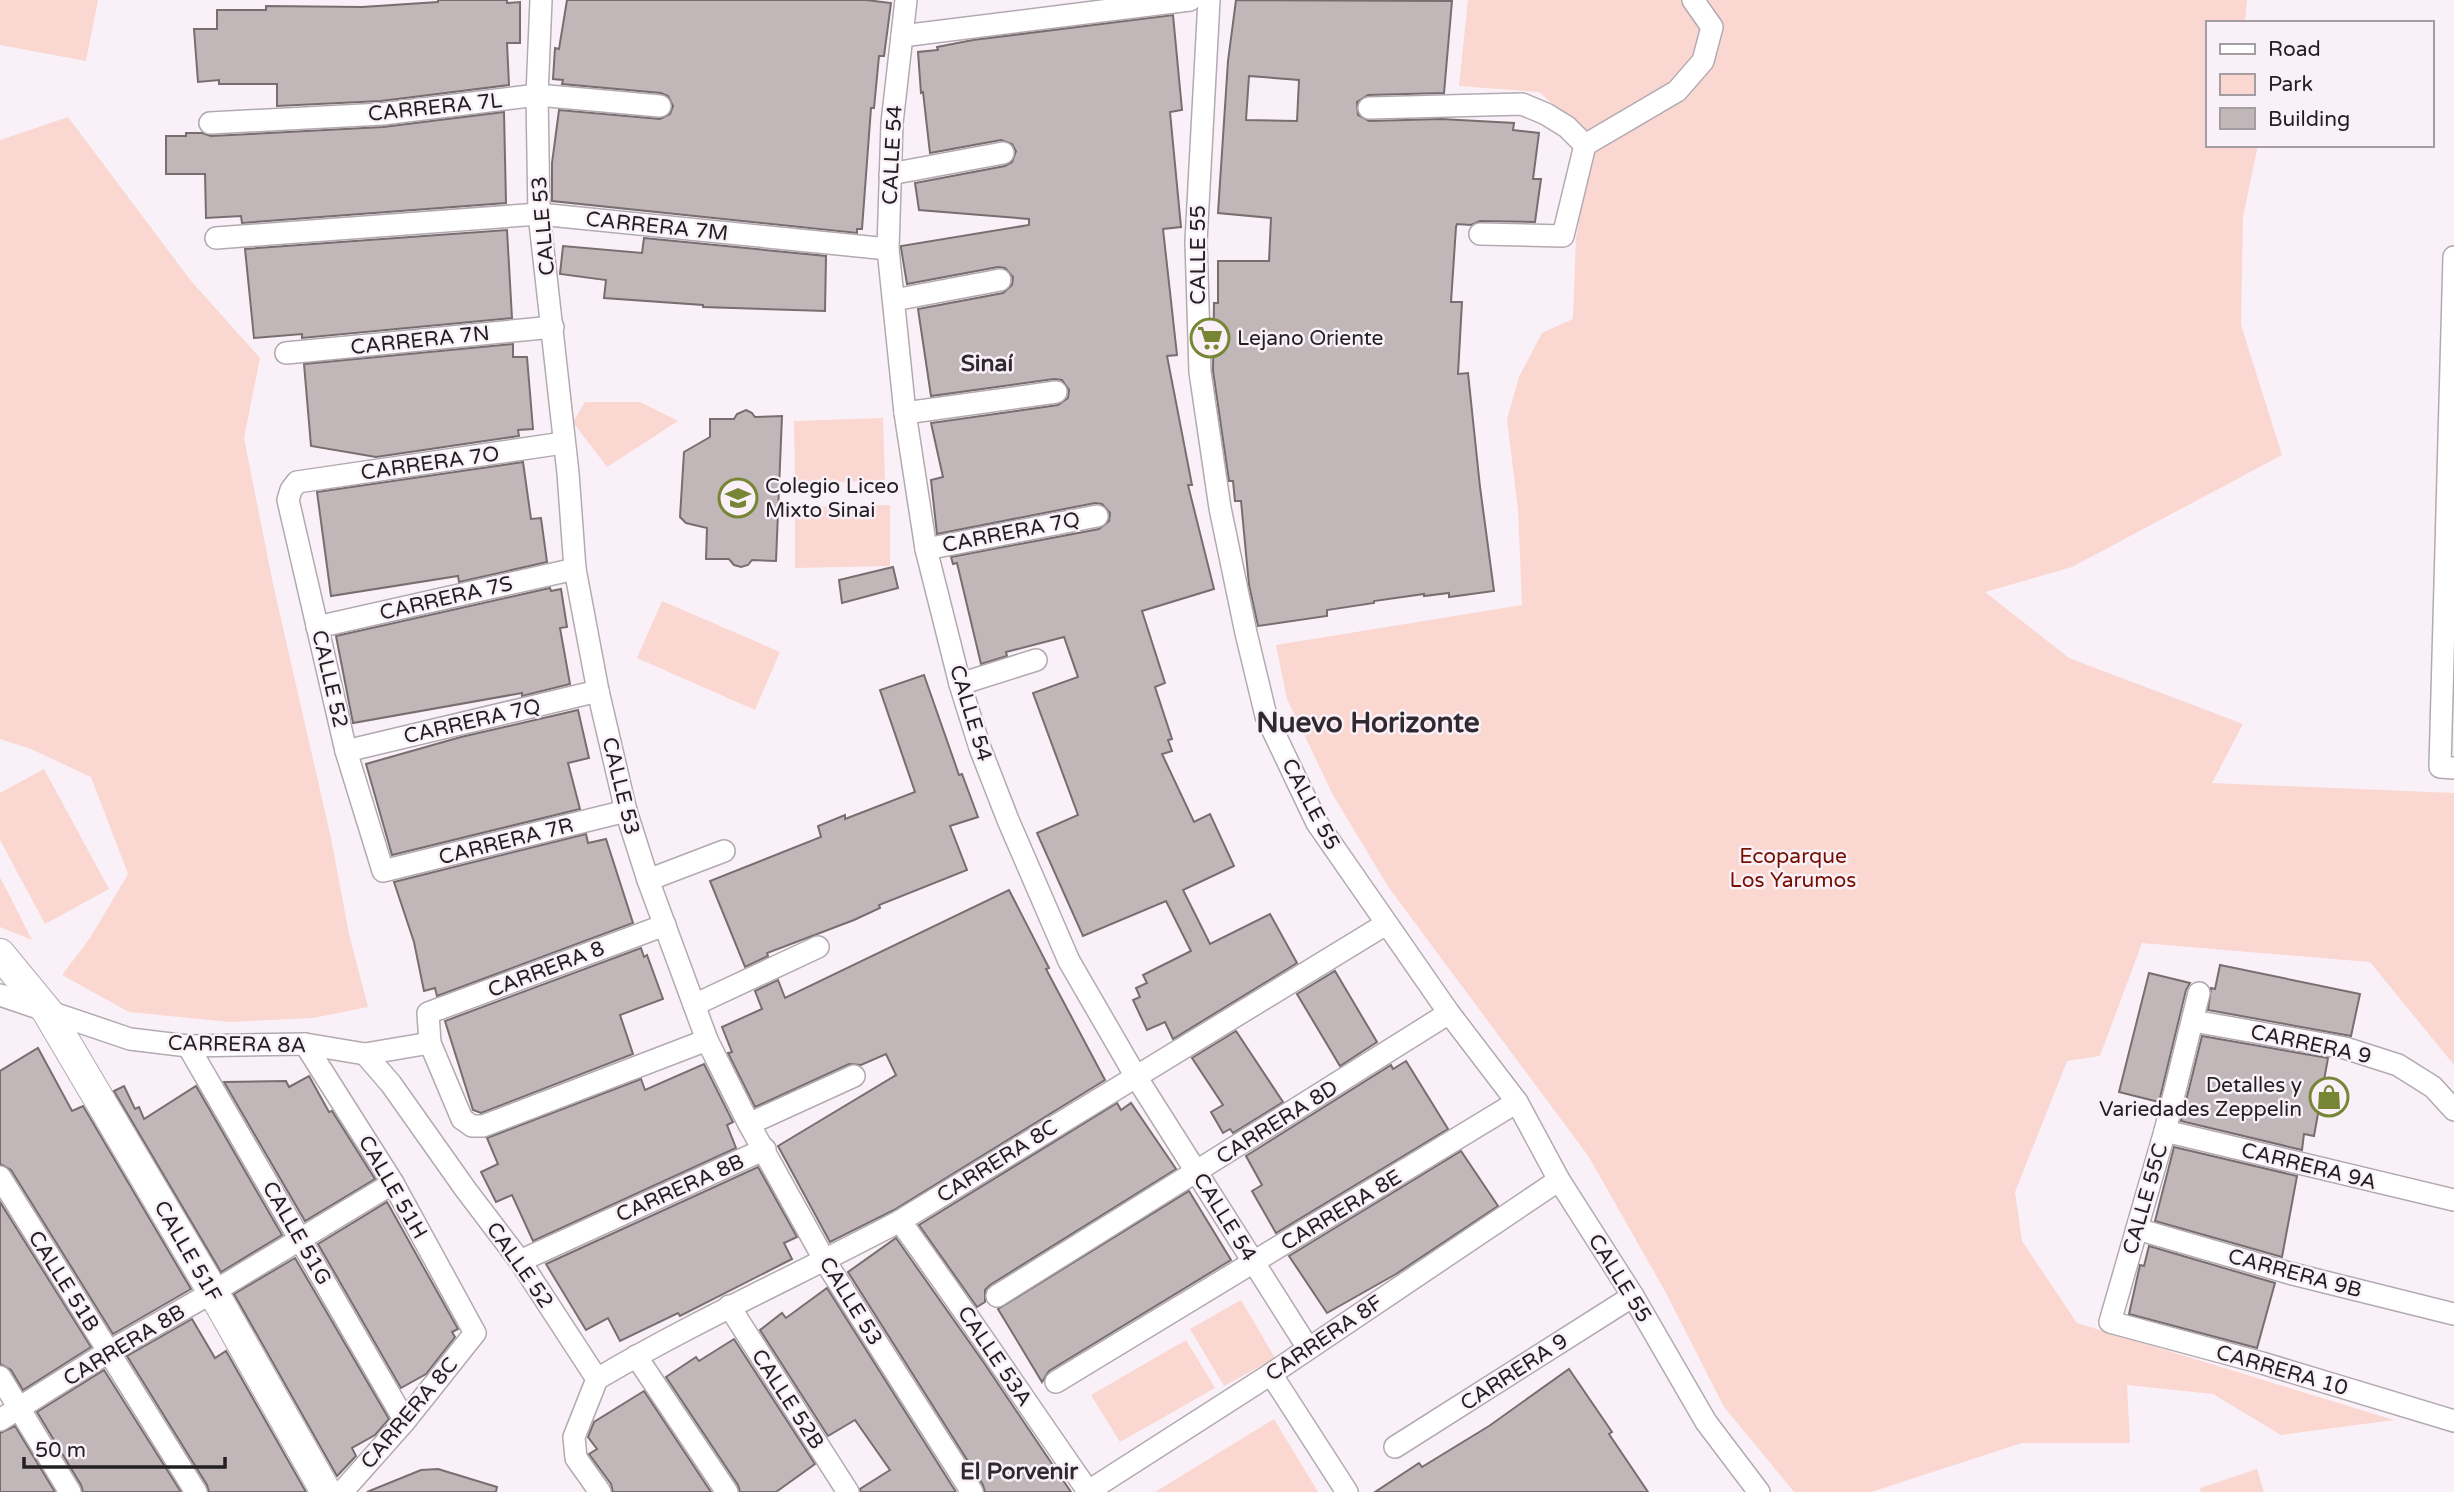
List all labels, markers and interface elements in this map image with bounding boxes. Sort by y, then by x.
legend [2206,21,2433,147]
text: Road [2268,37,2321,62]
text: Park [2268,72,2313,97]
street label: CARRERA 7L [367,88,503,127]
street label: CALLE 54 [877,105,908,205]
text: Building [2268,107,2350,132]
street label: CALLE 53 [527,175,560,277]
street label: CALLE 55 [1186,205,1211,305]
street label: CARRERA 7M [584,207,729,246]
supermarket icon: Lejano Oriente [1189,317,1231,359]
street label: CARRERA 7N [349,321,491,360]
place label: Lejano Oriente [1237,326,1384,351]
district label: Sinaí [961,350,1013,378]
street label: CARRERA 7O [359,441,501,486]
place label: Colegio Liceo Mixto Sinai [765,474,899,523]
school or university icon: Colegio Liceo Mixto Sinai [717,477,759,519]
street label: CARRERA 7Q [940,507,1082,558]
street label: CARRERA 7S [377,571,515,626]
street label: CALLE 52 [306,628,353,730]
street label: CALLE 54 [944,662,997,764]
street label: CARRERA 7Q [401,694,543,749]
district label: Nuevo Horizonte [1256,706,1480,740]
street label: CALLE 53 [596,735,645,838]
street label: CALLE 55 [1276,754,1345,854]
street label: CARRERA 7R [436,813,576,870]
park label: Ecoparque Los Yarumos [1730,844,1856,893]
street label: CARRERA 8 [484,936,608,1003]
street label: CARRERA 9 [2248,1019,2374,1069]
street label: CARRERA 8A [168,1031,306,1058]
place label: Detalles y Variedades Zeppelin [2099,1073,2302,1122]
street label: CARRERA 8D [1212,1075,1343,1170]
shop icon: Detalles y Variedades Zeppelin [2308,1076,2350,1118]
street label: CARRERA 8C [932,1114,1062,1208]
street label: CALLE 51H [353,1131,432,1244]
street label: CARRERA 9A [2239,1138,2379,1195]
street label: CALLE 55C [2118,1141,2173,1258]
street label: CARRERA 8B [612,1149,748,1228]
street label: CARRERA 8E [1276,1165,1406,1256]
street label: CALLE 54 [1188,1168,1262,1266]
street label: CALLE 51G [257,1177,336,1290]
street label: CALLE 51F [149,1196,227,1306]
street label: CALLE 52 [481,1217,558,1313]
street label: CALLE 51B [23,1226,104,1336]
street label: CALLE 55 [1583,1229,1657,1327]
street label: CARRERA 9B [2225,1244,2364,1303]
street label: CALLE 53 [814,1252,888,1350]
street label: CARRERA 8F [1261,1290,1388,1387]
street label: CARRERA 8B [59,1299,190,1392]
street label: CALLE 53A [952,1301,1037,1411]
street label: CARRERA 9 [1456,1328,1573,1416]
street label: CARRERA 10 [2213,1340,2351,1401]
street label: CALLE 52B [746,1345,829,1454]
street label: CARRERA 8C [356,1353,463,1474]
scale bar [24,1426,226,1470]
text: 50 m [35,1438,86,1463]
district label: El Porvenir [960,1458,1079,1486]

